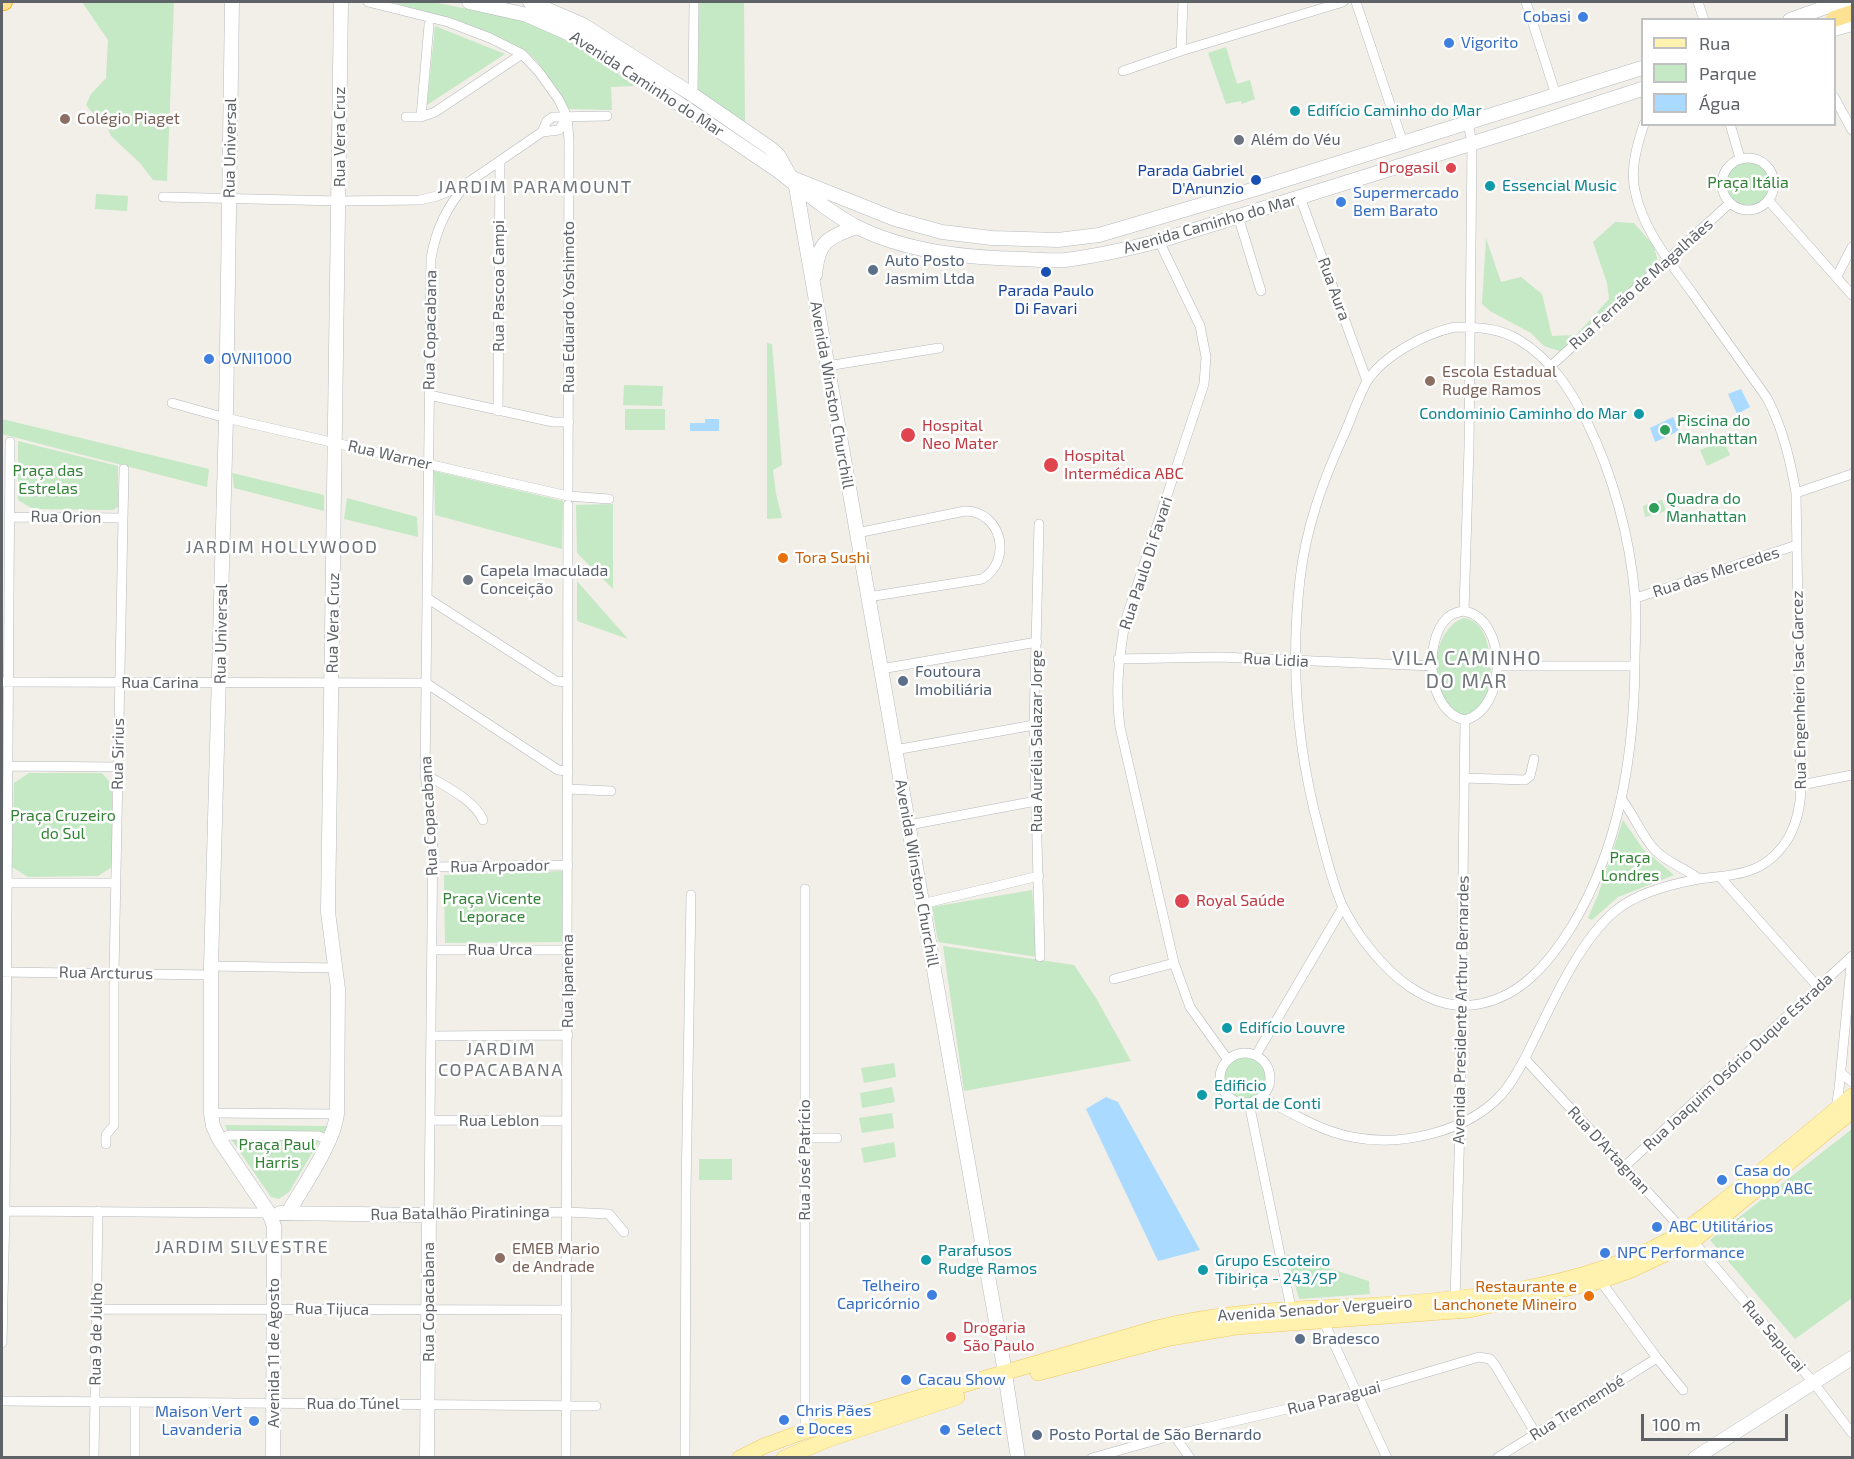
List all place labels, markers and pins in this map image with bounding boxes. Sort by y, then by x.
place label: Cobasi [1523,7,1571,27]
marker: Cobasi [1576,10,1590,24]
place label: Vigorito [1461,33,1518,53]
marker: Vigorito [1442,36,1456,50]
place label: Edifício Caminho do Mar [1307,101,1482,121]
marker: Edifício Caminho do Mar [1288,104,1302,118]
place label: Colégio Piaget [77,109,180,129]
marker: Colégio Piaget [58,112,72,126]
place label: Além do Véu [1251,130,1341,150]
marker: Além do Véu [1232,133,1246,147]
place label: Drogasil [1379,158,1439,178]
place label: Parada Gabriel D'Anunzio [1137,161,1244,199]
marker: Drogasil [1444,161,1458,175]
marker: Parada Gabriel D'Anunzio [1249,173,1263,187]
place label: Essencial Music [1502,176,1617,196]
marker: Essencial Music [1483,179,1497,193]
place label: Supermercado Bem Barato [1353,183,1459,221]
marker: Supermercado Bem Barato [1334,195,1348,209]
place label: Auto Posto Jasmim Ltda [885,251,975,289]
marker: Auto Posto Jasmim Ltda [866,263,880,277]
marker: Parada Paulo Di Favari [1039,265,1053,279]
place label: Parada Paulo Di Favari [998,281,1094,319]
place label: OVNI1000 [221,349,292,369]
marker: OVNI1000 [202,352,216,366]
place label: Escola Estadual Rudge Ramos [1442,362,1557,400]
marker: Escola Estadual Rudge Ramos [1423,374,1437,388]
place label: Condominio Caminho do Mar [1419,404,1627,424]
marker: Condominio Caminho do Mar [1632,407,1646,421]
place label: Piscina do Manhattan [1677,411,1757,449]
place label: Hospital Neo Mater [922,416,998,454]
marker: Piscina do Manhattan [1658,423,1672,437]
marker: Hospital Neo Mater [899,426,917,444]
place label: Hospital Intermédica ABC [1064,446,1184,484]
marker: Hospital Intermédica ABC [1042,456,1060,474]
place label: Quadra do Manhattan [1666,489,1746,527]
marker: Quadra do Manhattan [1647,501,1661,515]
place label: Tora Sushi [795,548,870,568]
marker: Tora Sushi [776,551,790,565]
place label: Capela Imaculada Conceição [480,561,608,599]
marker: Capela Imaculada Conceição [461,573,475,587]
place label: Foutoura Imobiliária [915,662,992,700]
marker: Foutoura Imobiliária [896,674,910,688]
place label: Royal Saúde [1196,891,1285,911]
marker: Royal Saúde [1173,892,1191,910]
place label: Edifício Louvre [1239,1018,1345,1038]
marker: Edifício Louvre [1220,1021,1234,1035]
place label: Edificio Portal de Conti [1214,1076,1321,1114]
marker: Edificio Portal de Conti [1195,1088,1209,1102]
place label: Casa do Chopp ABC [1734,1161,1813,1199]
marker: Casa do Chopp ABC [1715,1173,1729,1187]
place label: ABC Utilitários [1669,1217,1773,1237]
marker: ABC Utilitários [1650,1220,1664,1234]
place label: EMEB Mario de Andrade [512,1239,600,1277]
place label: Parafusos Rudge Ramos [938,1241,1037,1279]
place label: NPC Performance [1617,1243,1745,1263]
marker: NPC Performance [1598,1246,1612,1260]
marker: EMEB Mario de Andrade [493,1251,507,1265]
place label: Grupo Escoteiro Tibiriça - 243/SP [1215,1251,1337,1289]
marker: Parafusos Rudge Ramos [919,1253,933,1267]
marker: Grupo Escoteiro Tibiriça - 243/SP [1196,1263,1210,1277]
place label: Telheiro Capricórnio [837,1276,920,1314]
place label: Restaurante e Lanchonete Mineiro [1433,1277,1577,1315]
marker: Telheiro Capricórnio [925,1288,939,1302]
marker: Restaurante e Lanchonete Mineiro [1582,1289,1596,1303]
place label: Drogaria São Paulo [963,1318,1035,1356]
place label: Bradesco [1312,1329,1380,1349]
marker: Drogaria São Paulo [944,1330,958,1344]
marker: Bradesco [1293,1332,1307,1346]
place label: Cacau Show [918,1370,1006,1390]
marker: Cacau Show [899,1373,913,1387]
place label: Chris Pães e Doces [796,1401,871,1439]
place label: Maison Vert Lavanderia [155,1402,242,1440]
marker: Chris Pães e Doces [777,1413,791,1427]
marker: Maison Vert Lavanderia [247,1414,261,1428]
place label: Select [957,1420,1002,1440]
marker: Select [938,1423,952,1437]
place label: Posto Portal de São Bernardo [1049,1425,1262,1445]
marker: Posto Portal de São Bernardo [1030,1428,1044,1442]

